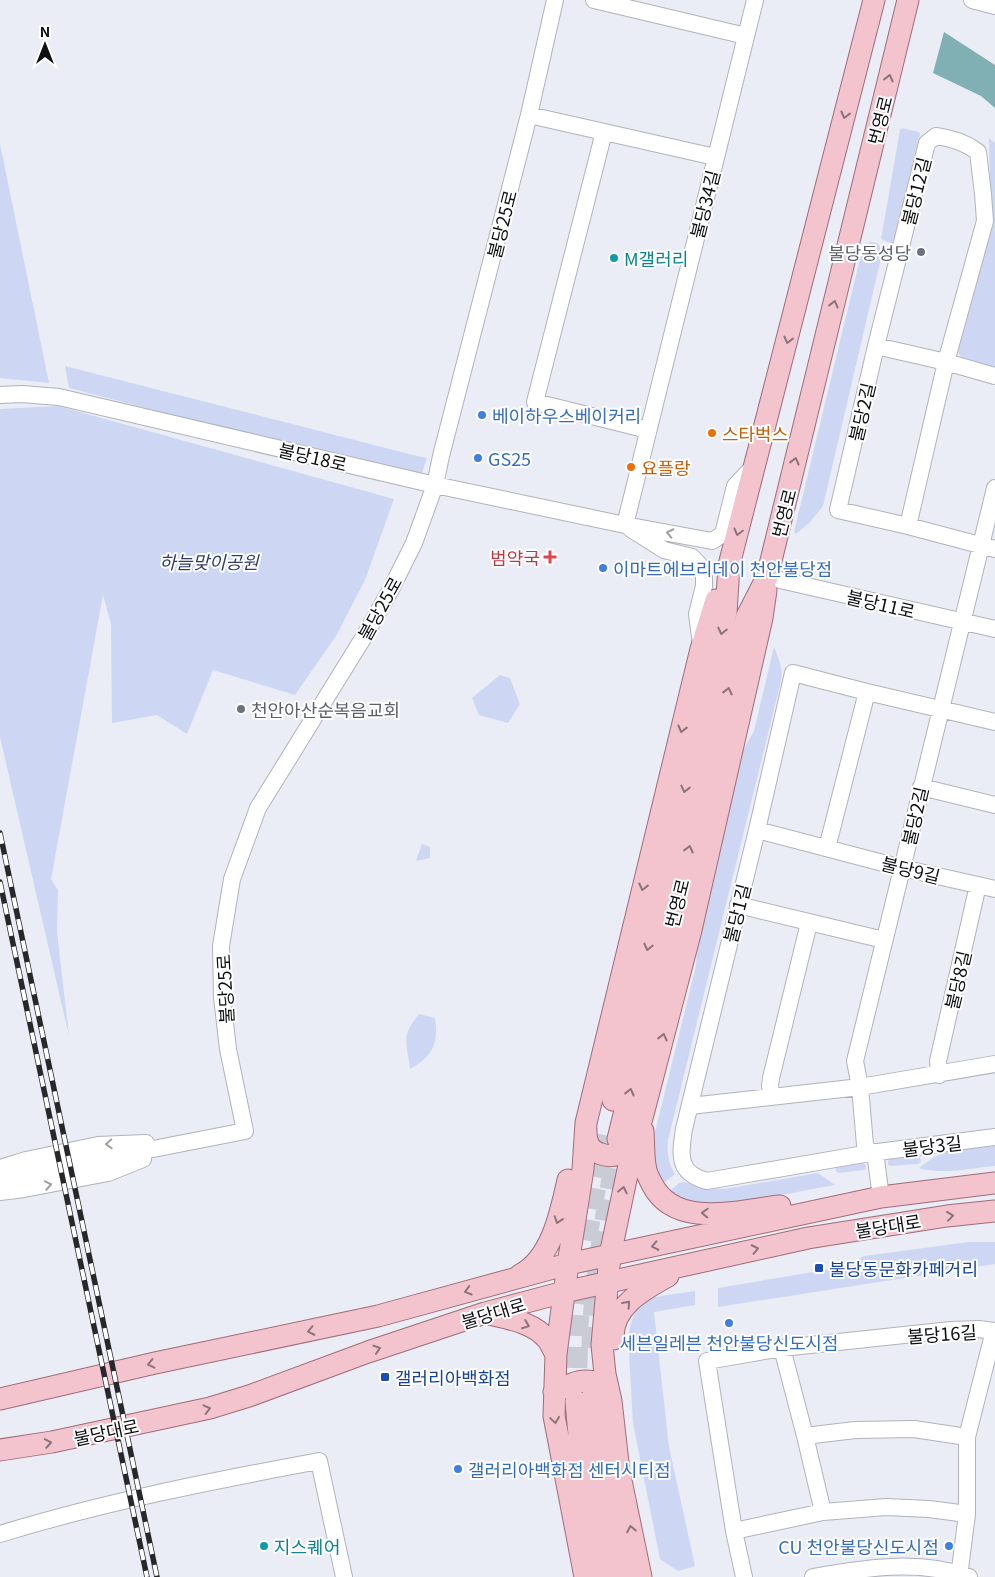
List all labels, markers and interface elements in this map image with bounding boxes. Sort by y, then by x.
north arrow [20,20,70,70]
text: N [40,21,50,41]
one-way arrow [883,73,894,82]
street label: 번영로 [860,93,898,147]
one-way arrow [840,111,851,120]
street label: 불당12길 [894,154,936,228]
street label: 불당34길 [683,167,725,241]
street label: 불당25로 [480,187,522,261]
place label: 불당동성당 [828,239,911,265]
place label: M갤러리 [624,245,688,271]
marker: 불당동성당 [915,246,927,258]
marker: M갤러리 [608,252,620,264]
one-way arrow [828,299,839,308]
one-way arrow [783,336,793,344]
street label: 불당2길 [842,380,880,444]
place label: 베이하우스베이커리 [492,402,641,428]
marker: 베이하우스베이커리 [476,409,488,421]
place label: 스타벅스 [722,420,788,446]
marker: 스타벅스 [706,427,718,439]
street label: 불당18로 [276,435,350,477]
place label: GS25 [488,445,531,471]
marker: GS25 [472,452,484,464]
place label: 요플랑 [641,454,691,480]
one-way arrow [789,457,800,466]
marker: 요플랑 [625,461,637,473]
street label: 번영로 [764,486,802,540]
one-way arrow [733,527,744,536]
one-way arrow [666,528,675,539]
place label: 범약국 [490,544,540,570]
park label: 하늘맞이공원 [159,548,260,574]
marker: 범약국 [544,551,556,563]
place label: 이마트에브리데이 천안불당점 [613,555,832,581]
marker: 이마트에브리데이 천안불당점 [597,562,609,574]
street label: 불당25로 [351,571,407,645]
street label: 불당11로 [844,582,918,624]
one-way arrow [717,626,728,635]
one-way arrow [722,687,733,696]
place label: 천안아산순복음교회 [251,696,400,722]
marker: 천안아산순복음교회 [235,703,247,715]
one-way arrow [677,725,688,734]
one-way arrow [680,784,691,793]
street label: 불당2길 [895,784,933,848]
one-way arrow [683,844,694,853]
street label: 불당9길 [879,849,943,889]
street label: 번영로 [657,876,695,930]
street label: 불당1길 [716,881,756,945]
one-way arrow [638,883,649,892]
one-way arrow [643,943,654,952]
street label: 불당8길 [938,948,976,1012]
street label: 불당25로 [209,954,239,1024]
one-way arrow [657,1032,668,1041]
one-way arrow [624,1087,635,1096]
street label: 불당3길 [901,1128,963,1162]
one-way arrow [105,1139,113,1150]
one-way arrow [44,1180,53,1190]
one-way arrow [617,1186,628,1195]
street label: 불당대로 [853,1207,923,1243]
one-way arrow [700,1208,708,1219]
one-way arrow [946,1211,954,1222]
one-way arrow [554,1215,564,1223]
one-way arrow [651,1240,660,1250]
one-way arrow [751,1244,760,1255]
place label: 불당동문화카페거리 [829,1255,978,1281]
marker: 불당동문화카페거리 [813,1262,825,1274]
one-way arrow [464,1285,473,1295]
street label: 불당대로 [458,1290,528,1334]
one-way arrow [621,1301,630,1310]
marker: 세븐일레븐 천안불당신도시점 [723,1317,735,1329]
street label: 불당16길 [906,1318,978,1348]
one-way arrow [521,1319,530,1330]
one-way arrow [306,1325,315,1336]
place label: 세븐일레븐 천안불당신도시점 [619,1329,839,1355]
one-way arrow [372,1344,380,1354]
one-way arrow [147,1358,156,1369]
place label: 갤러리아백화점 [395,1364,511,1390]
marker: 갤러리아백화점 [379,1371,391,1383]
one-way arrow [203,1404,212,1415]
street label: 불당대로 [71,1411,141,1451]
one-way arrow [550,1416,560,1425]
one-way arrow [44,1438,53,1448]
place label: 갤러리아백화점 센터시티점 [468,1456,671,1482]
marker: 갤러리아백화점 센터시티점 [452,1463,464,1475]
one-way arrow [626,1525,637,1534]
place label: 지스퀘어 [274,1533,340,1559]
place label: CU 천안불당신도시점 [778,1533,939,1559]
marker: 지스퀘어 [258,1540,270,1552]
marker: CU 천안불당신도시점 [943,1540,955,1552]

